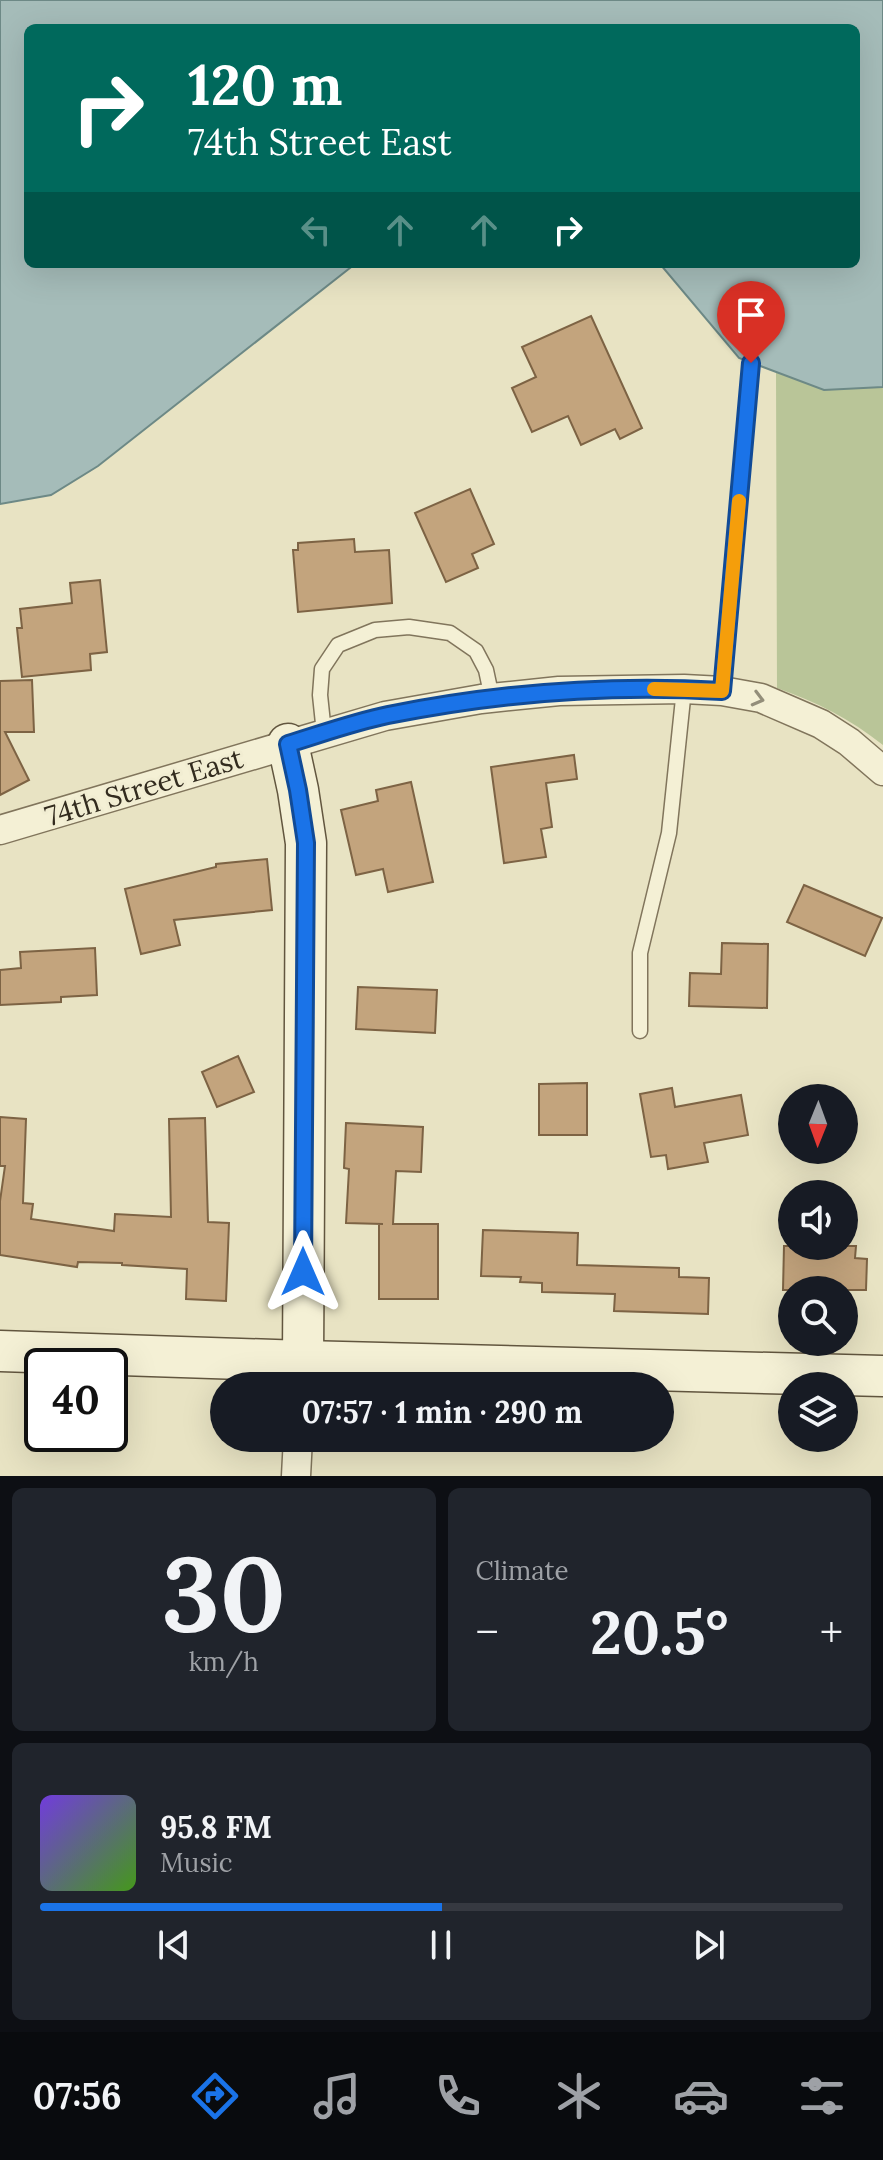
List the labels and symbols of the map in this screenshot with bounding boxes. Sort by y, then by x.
pin [717,281,785,363]
one-way arrow [751,689,765,706]
street label: 74th Street East [41,740,247,834]
north arrow [778,1084,858,1164]
position arrow [261,1230,345,1314]
speed limit sign: 40 [24,1348,128,1452]

